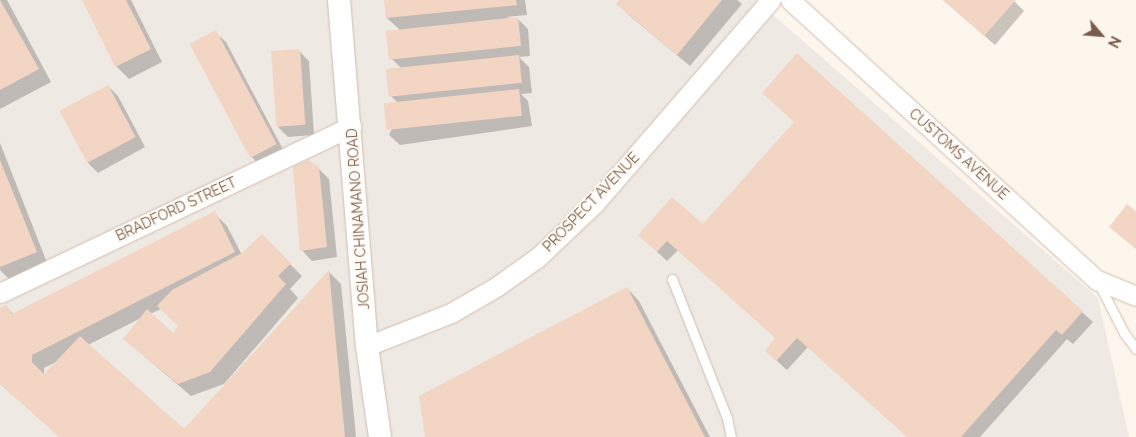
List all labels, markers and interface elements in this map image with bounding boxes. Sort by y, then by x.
north arrow [1076,10,1126,60]
text: N [1105,33,1124,50]
street label: CUSTOMS AVENUE [906,105,1012,203]
street label: JOSIAH CHINAMANO ROAD [343,128,373,310]
street label: PROSPECT AVENUE [539,149,643,255]
street label: BRADFORD STREET [113,174,239,244]

